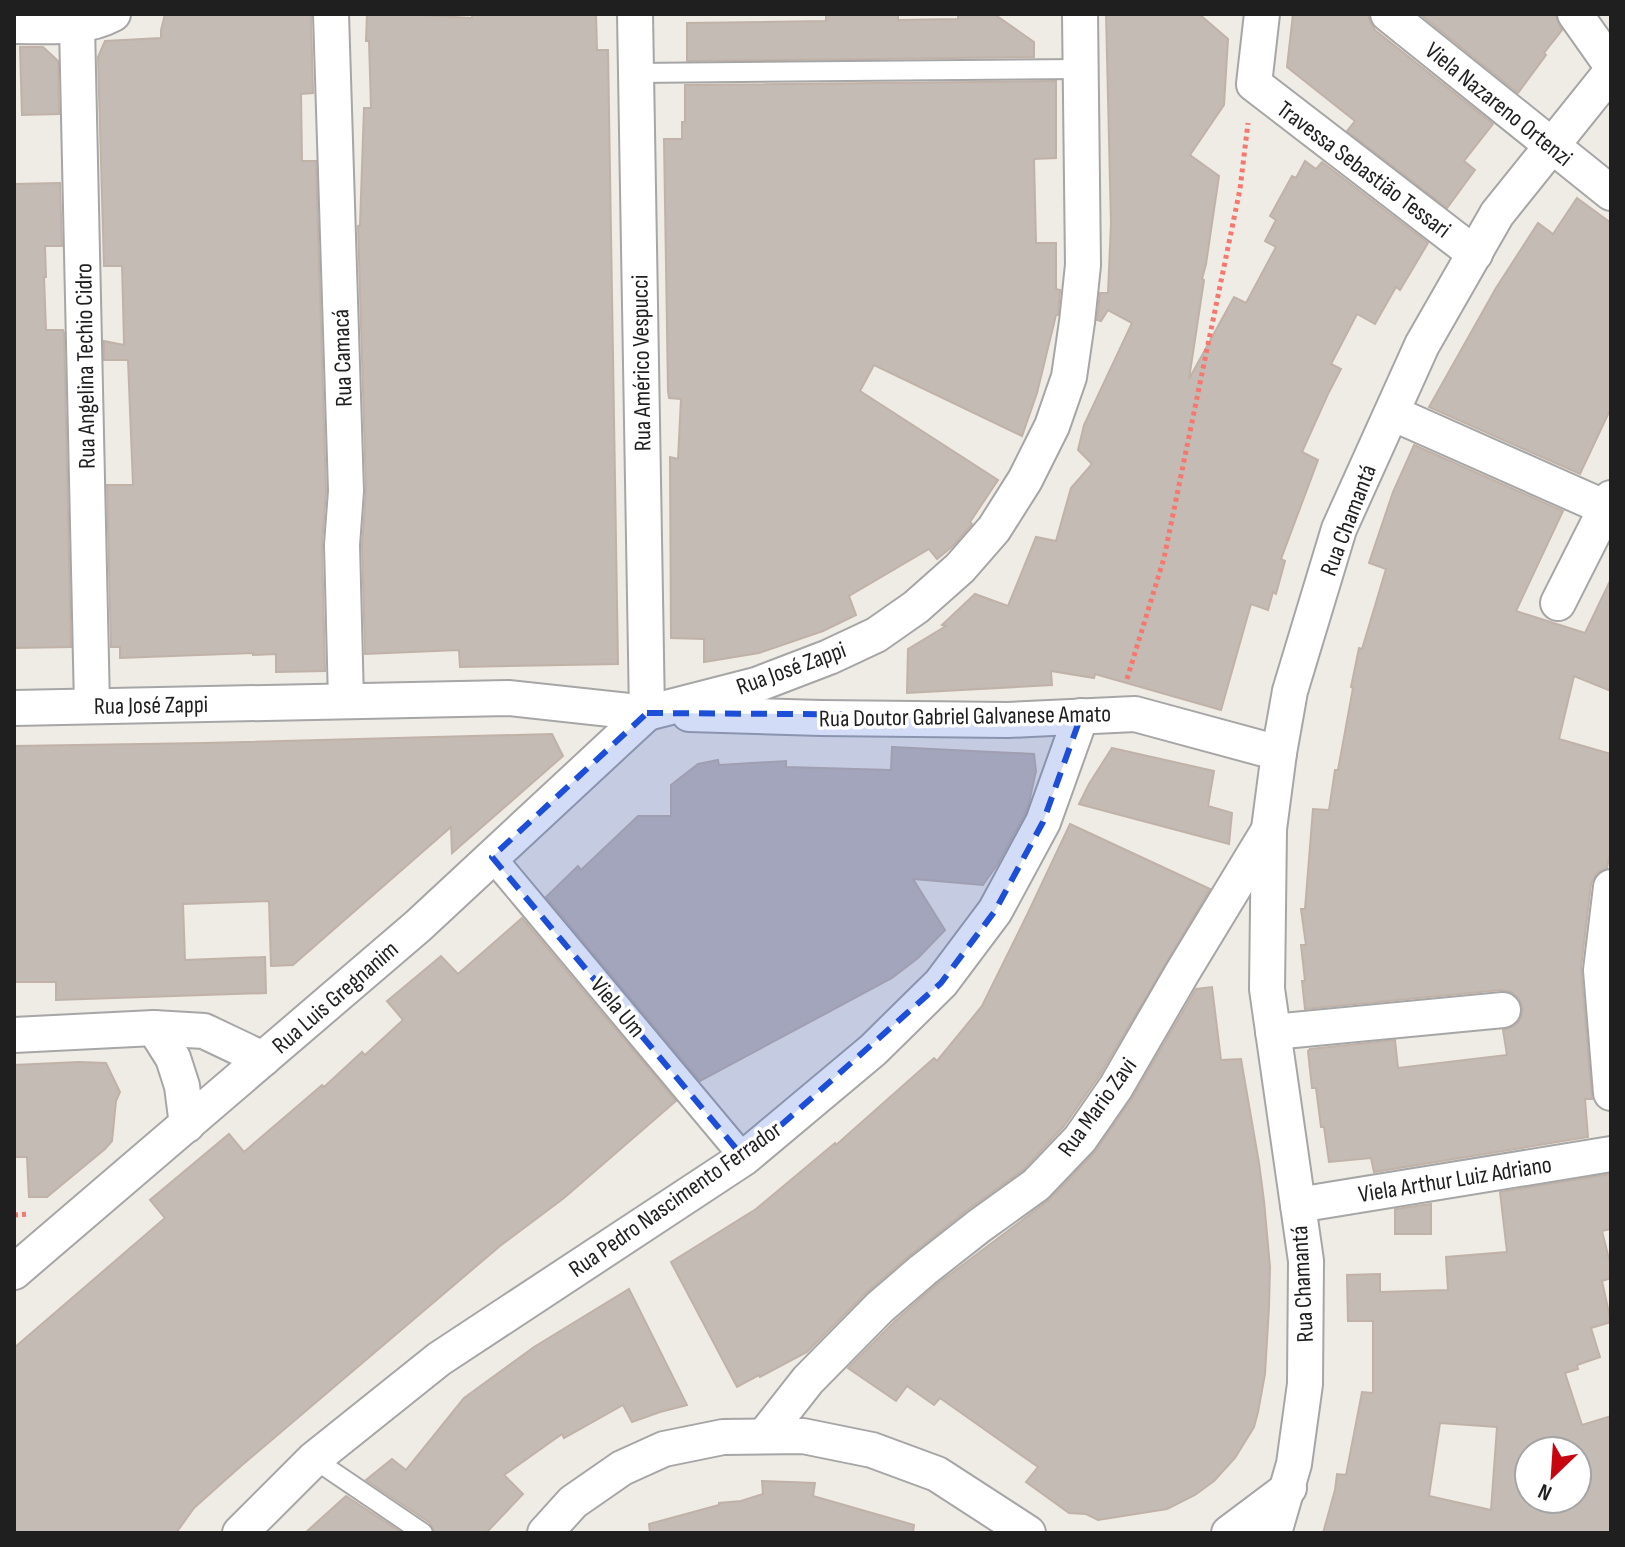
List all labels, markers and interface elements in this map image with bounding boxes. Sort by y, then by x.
street label: Viela Nazareno Ortenzi [1419,36,1578,173]
street label: Travessa Sebastião Tessari [1271,95,1456,244]
street label: Rua Angelina Techio Cidro [69,263,102,469]
street label: Rua Américo Vespucci [625,275,658,451]
street label: Rua Camacá [326,309,359,407]
street label: Rua Chamantá [1314,460,1383,580]
street label: Rua José Zappi [732,635,850,702]
street label: Rua José Zappi [94,690,208,721]
street label: Rua Doutor Gabriel Galvanese Amato [819,699,1111,734]
street label: Rua Luis Gregnanim [266,935,404,1060]
street label: Viela Um [584,971,651,1043]
street label: Rua Mario Zavi [1052,1052,1143,1162]
street label: Rua Pedro Nascimento Ferrador [563,1115,787,1284]
street label: Viela Arthur Luiz Adriano [1356,1150,1554,1209]
street label: Rua Chamantá [1285,1225,1320,1343]
north arrow [1513,1435,1593,1515]
text: N [1534,1477,1556,1506]

